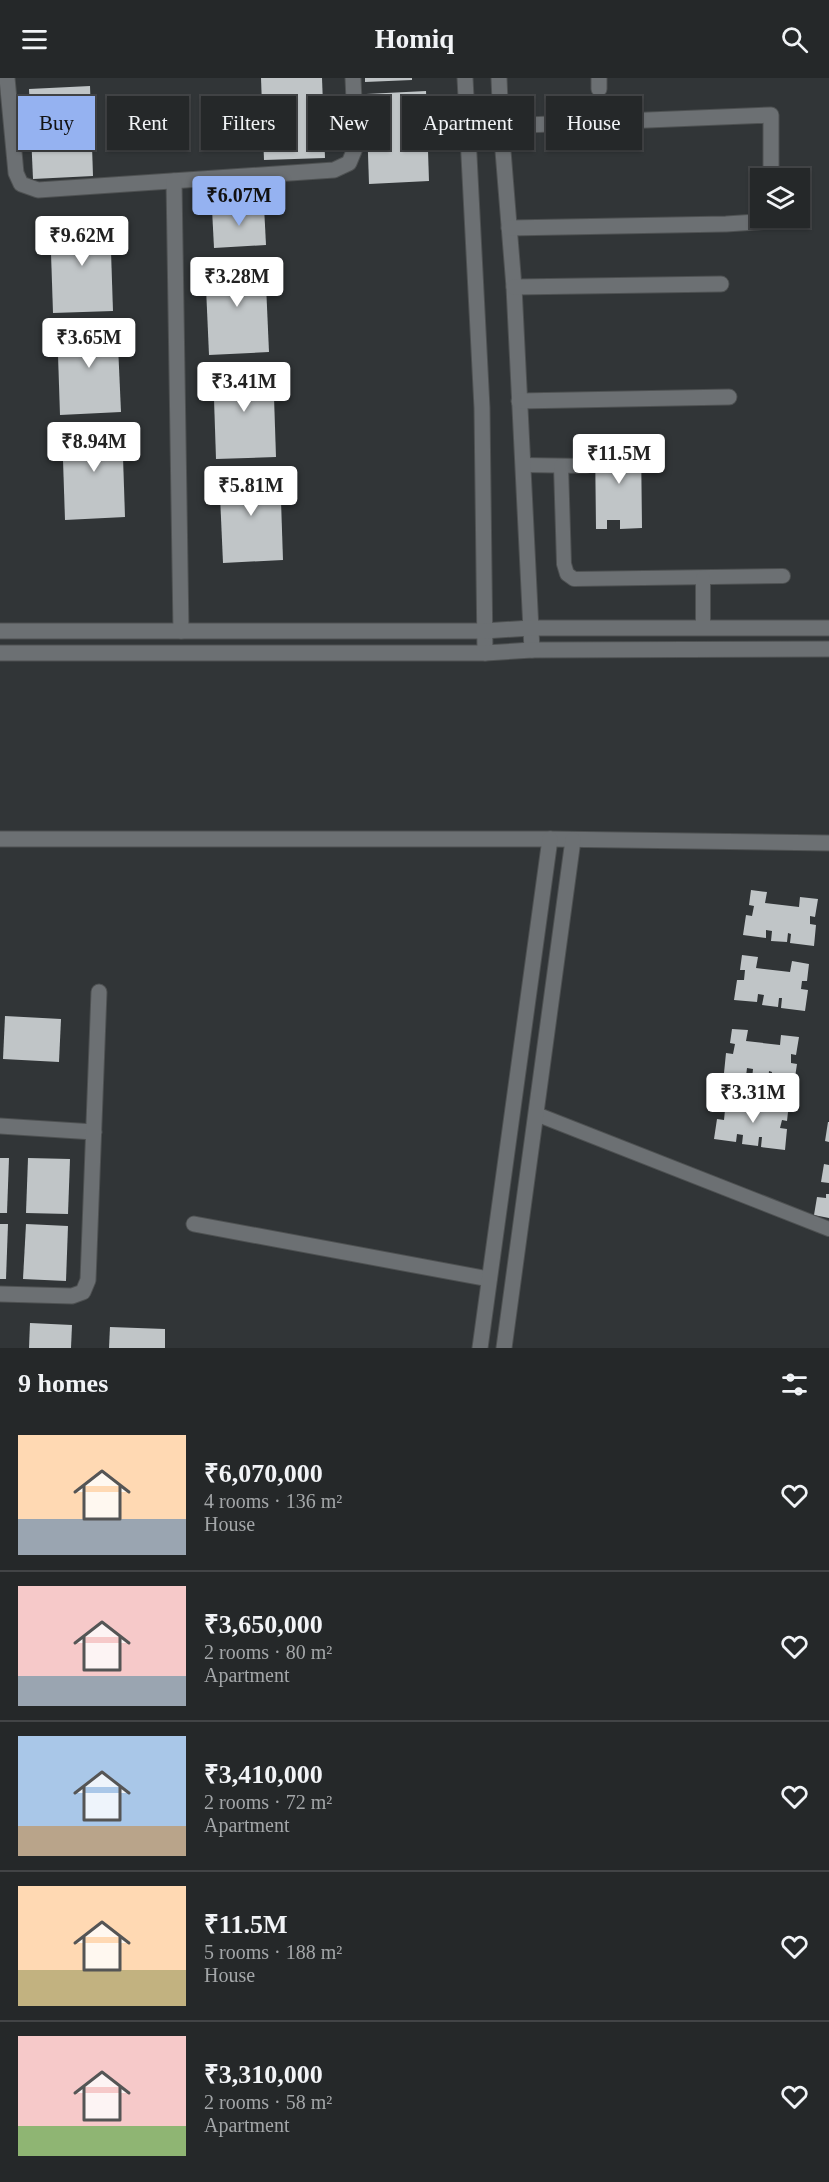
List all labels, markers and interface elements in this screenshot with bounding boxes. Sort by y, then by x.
icon: menu [18,23,51,56]
icon: search [778,23,811,56]
text: Homiq [375,24,454,54]
chip: Buy [18,96,95,150]
chip: Rent [107,96,189,150]
chip: Filters [201,96,296,150]
chip: New [308,96,390,150]
chip: Apartment [402,96,534,150]
chip: House [546,96,642,150]
map controls [750,168,810,228]
button: layers [750,168,810,228]
pin: ₹6.07M [190,176,288,227]
text: ₹6.07M [206,184,272,206]
pin: ₹9.62M [33,216,131,267]
text: ₹9.62M [49,224,115,246]
pin: ₹3.28M [188,257,286,308]
text: ₹3.28M [204,265,270,287]
pin: ₹3.65M [40,318,138,369]
text: ₹3.65M [56,326,122,348]
pin: ₹3.41M [195,362,293,413]
text: ₹3.41M [211,370,277,392]
pin: ₹8.94M [45,422,143,473]
text: ₹8.94M [61,430,127,452]
pin: ₹11.5M [570,434,668,485]
text: ₹11.5M [587,442,651,464]
pin: ₹5.81M [202,466,300,517]
text: ₹5.81M [218,474,284,496]
pin: ₹3.31M [704,1073,802,1124]
text: ₹3.31M [720,1081,786,1103]
icon: filters [778,1368,811,1401]
text: 9 homes [18,1369,108,1398]
icon: home [66,1459,138,1531]
text: ₹6,070,000 [204,1459,323,1488]
icon: heart [778,1479,811,1512]
text: 4 rooms · 136 m² [204,1490,342,1512]
text: House [204,1513,255,1535]
icon: home [66,1610,138,1682]
text: ₹3,650,000 [204,1610,323,1639]
icon: heart [778,1630,811,1663]
text: 2 rooms · 80 m² [204,1641,332,1663]
text: Apartment [204,1664,290,1686]
icon: home [66,1760,138,1832]
text: ₹3,410,000 [204,1760,323,1789]
icon: heart [778,1780,811,1813]
text: 2 rooms · 72 m² [204,1791,332,1813]
text: Apartment [204,1814,290,1836]
icon: home [66,1910,138,1982]
text: ₹11.5M [204,1910,287,1939]
icon: heart [778,1930,811,1963]
text: 5 rooms · 188 m² [204,1941,342,1963]
text: House [204,1964,255,1986]
icon: home [66,2060,138,2132]
text: ₹3,310,000 [204,2060,323,2089]
icon: heart [778,2080,811,2113]
text: 2 rooms · 58 m² [204,2091,332,2113]
text: Apartment [204,2114,290,2136]

